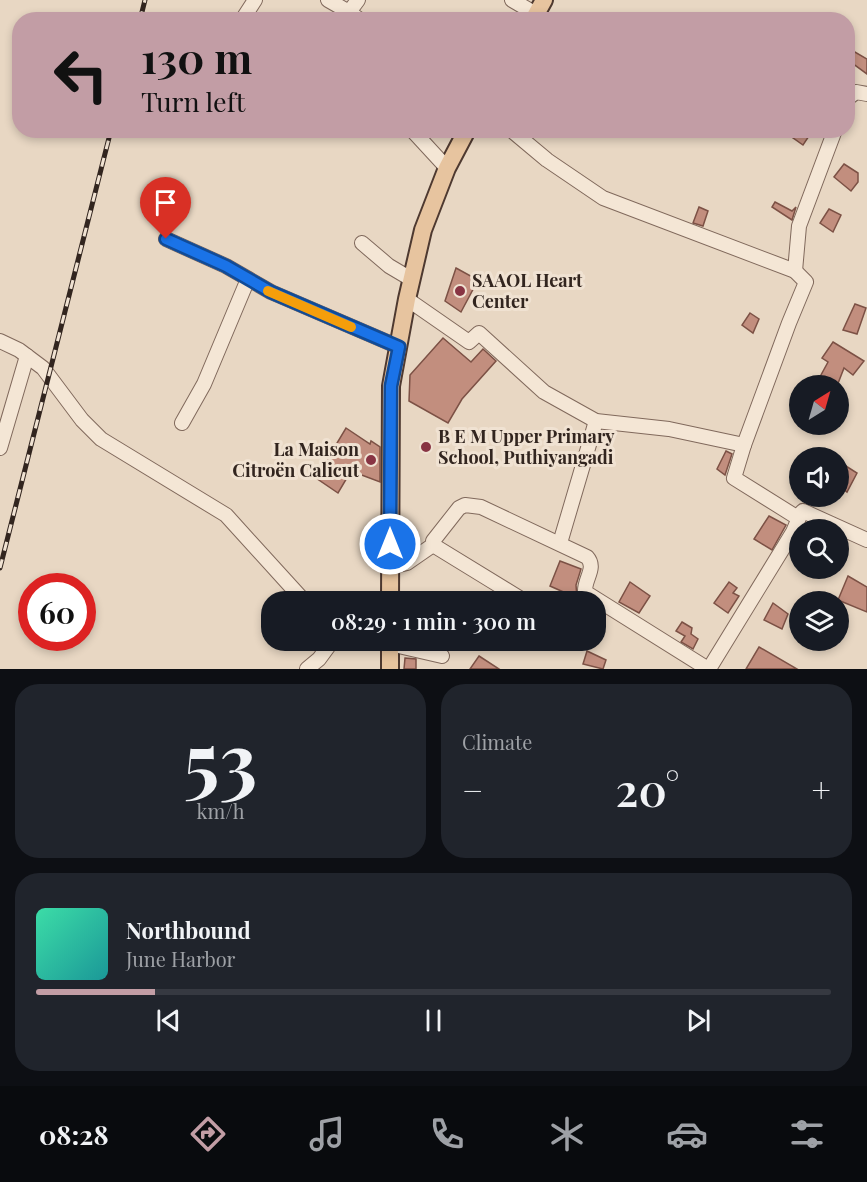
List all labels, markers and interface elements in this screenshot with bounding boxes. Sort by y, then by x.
text: 130 m [141,29,252,85]
icon: left [42,36,120,114]
text: Turn left [141,83,245,119]
pin [140,177,191,239]
icon: arrive [149,186,182,219]
place label: SAAOL Heart Center [472,268,583,313]
marker: SAAOL Heart Center [453,284,467,298]
north arrow [789,375,849,435]
map controls [789,375,849,651]
place label: B E M Upper Primary School, Puthiyangadi [438,424,615,469]
place label: La Maison Citroën Calicut [232,437,360,482]
marker: B E M Upper Primary School, Puthiyangadi [419,440,433,454]
button: sound [789,447,849,507]
marker: La Maison Citroën Calicut [364,453,378,467]
position arrow [358,512,422,576]
button: search [789,519,849,579]
speed limit sign: 60 [18,573,96,651]
button: layers [789,591,849,651]
text: 08:29 · 1 min · 300 m [331,606,536,636]
text: 53 [184,706,257,810]
text: Climate [462,728,532,755]
text: 20° [615,758,679,818]
text: − [462,767,483,811]
text: + [812,767,831,811]
text: km/h [197,797,244,824]
text: Northbound [126,915,251,945]
text: June Harbor [126,945,236,972]
icon: previous [152,1004,185,1037]
icon: pause [417,1004,450,1037]
icon: next [682,1004,715,1037]
icon: directions [187,1113,229,1155]
icon: music [306,1113,348,1155]
icon: phone [426,1113,468,1155]
icon: climate [546,1113,588,1155]
icon: car [666,1113,708,1155]
icon: filters [786,1113,828,1155]
text: 08:28 [39,1116,109,1152]

